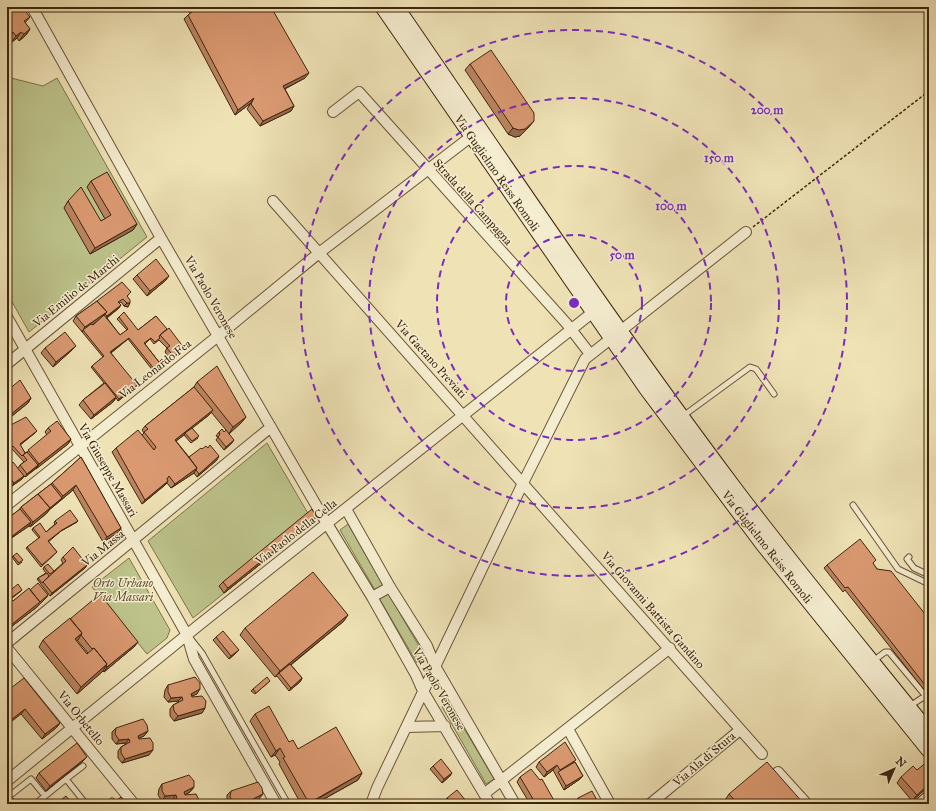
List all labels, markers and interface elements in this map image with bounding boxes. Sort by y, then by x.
text: 200 m [751,103,784,117]
street label: Via Guglielmo Reiss Romoli [450,111,543,235]
text: 150 m [704,151,735,165]
street label: Strada della Campagna [430,156,516,249]
text: 100 m [655,199,688,213]
text: 50 m [609,248,636,262]
street label: Via Emilio de Marchi [29,251,123,331]
street label: Via Paolo Veronese [181,252,240,341]
centre of rings [567,296,581,310]
street label: Via Gaetano Previati [391,316,470,402]
street label: Via Leonardo Fea [115,336,195,402]
street label: Via Giuseppe Massari [75,420,141,520]
street label: Via Guglielmo Reiss Romoli [717,487,816,607]
street label: Via Paolo della Cella [252,495,340,569]
street label: Via Massa [78,526,128,570]
street label: Via Giovanni Battista Gandino [598,548,708,671]
park label: Orto Urbano Via Massari [93,576,154,604]
street label: Via Paolo Veronese [409,644,468,733]
street label: Via Orbetello [54,687,107,748]
street label: Via Ala di Stura [669,728,739,790]
north arrow [874,749,914,789]
text: N [893,754,909,771]

